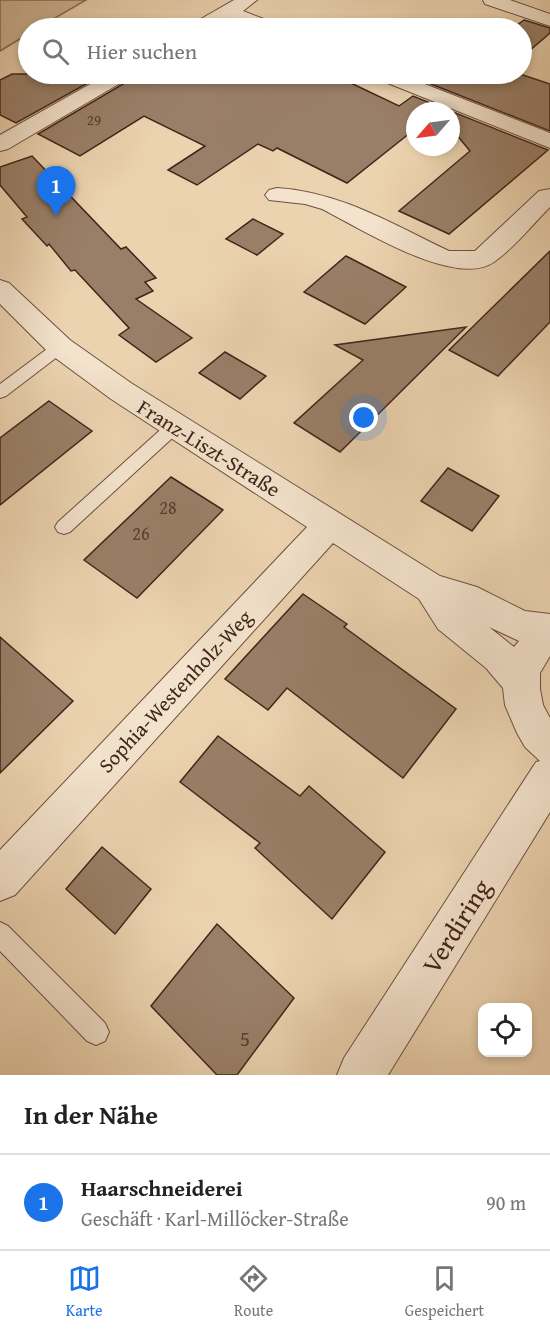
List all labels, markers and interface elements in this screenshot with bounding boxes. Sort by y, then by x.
search box [18,18,532,84]
icon: search [39,35,72,68]
text: Hier suchen [87,35,197,67]
north arrow [406,102,460,156]
house number: 29 [87,109,101,130]
pin: 1 [36,166,76,216]
street label: Franz-Liszt-Straße [132,392,287,504]
your location [349,403,378,432]
house number: 28 [159,494,177,521]
house number: 26 [132,520,150,547]
street label: Sophia-Westenholz-Weg [91,602,260,780]
street label: Verdiring [412,871,500,981]
map controls [478,1003,532,1057]
button: locate [478,1003,532,1057]
house number: 5 [240,1023,250,1054]
text: In der Nähe [24,1095,158,1134]
text: Haarschneiderei [81,1172,243,1204]
text: 1 [38,1188,49,1217]
text: 90 m [486,1188,526,1217]
text: Geschäft · Karl-Millöcker-Straße [81,1204,349,1233]
tab: Karte [66,1262,103,1322]
tab: Route [234,1262,273,1322]
tab: Gespeichert [405,1262,484,1322]

